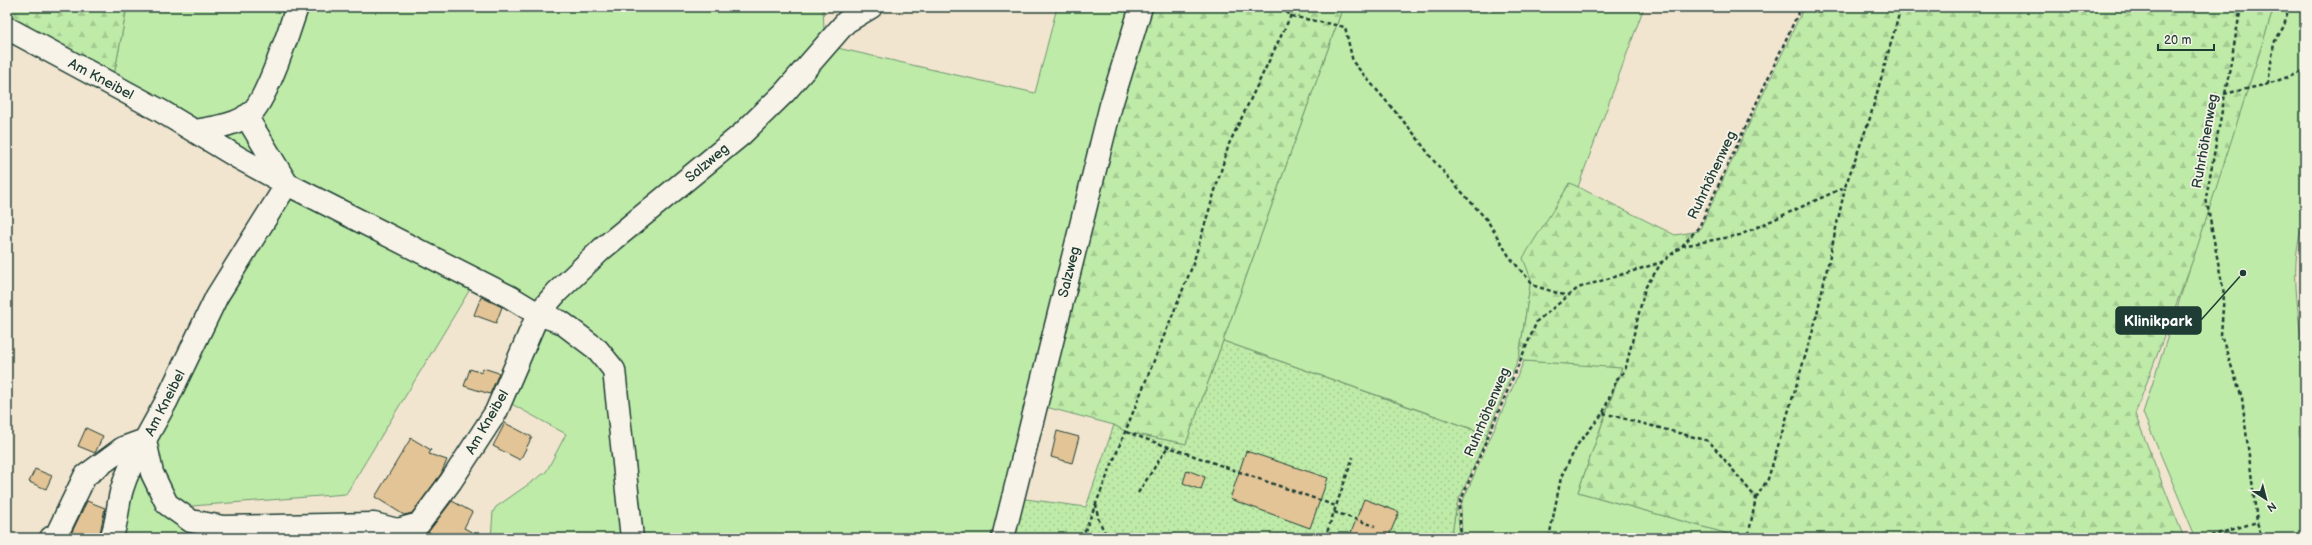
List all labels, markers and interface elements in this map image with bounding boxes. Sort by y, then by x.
scale bar [2158,26,2214,52]
text: 20 m [2164,33,2191,48]
street label: Am Kneibel [65,55,137,103]
street label: Ruhrhöhenweg [2188,92,2222,190]
street label: Ruhrhöhenweg [1684,128,1740,222]
street label: Salzweg [682,140,732,186]
street label: Salzweg [1054,245,1084,299]
callout: Klinikpark [2116,307,2201,334]
text: Klinikpark [2124,312,2192,331]
street label: Ruhrhöhenweg [1460,365,1514,459]
street label: Am Kneibel [141,367,189,439]
street label: Am Kneibel [462,387,512,457]
north arrow [2246,479,2286,519]
text: N [2264,499,2279,514]

